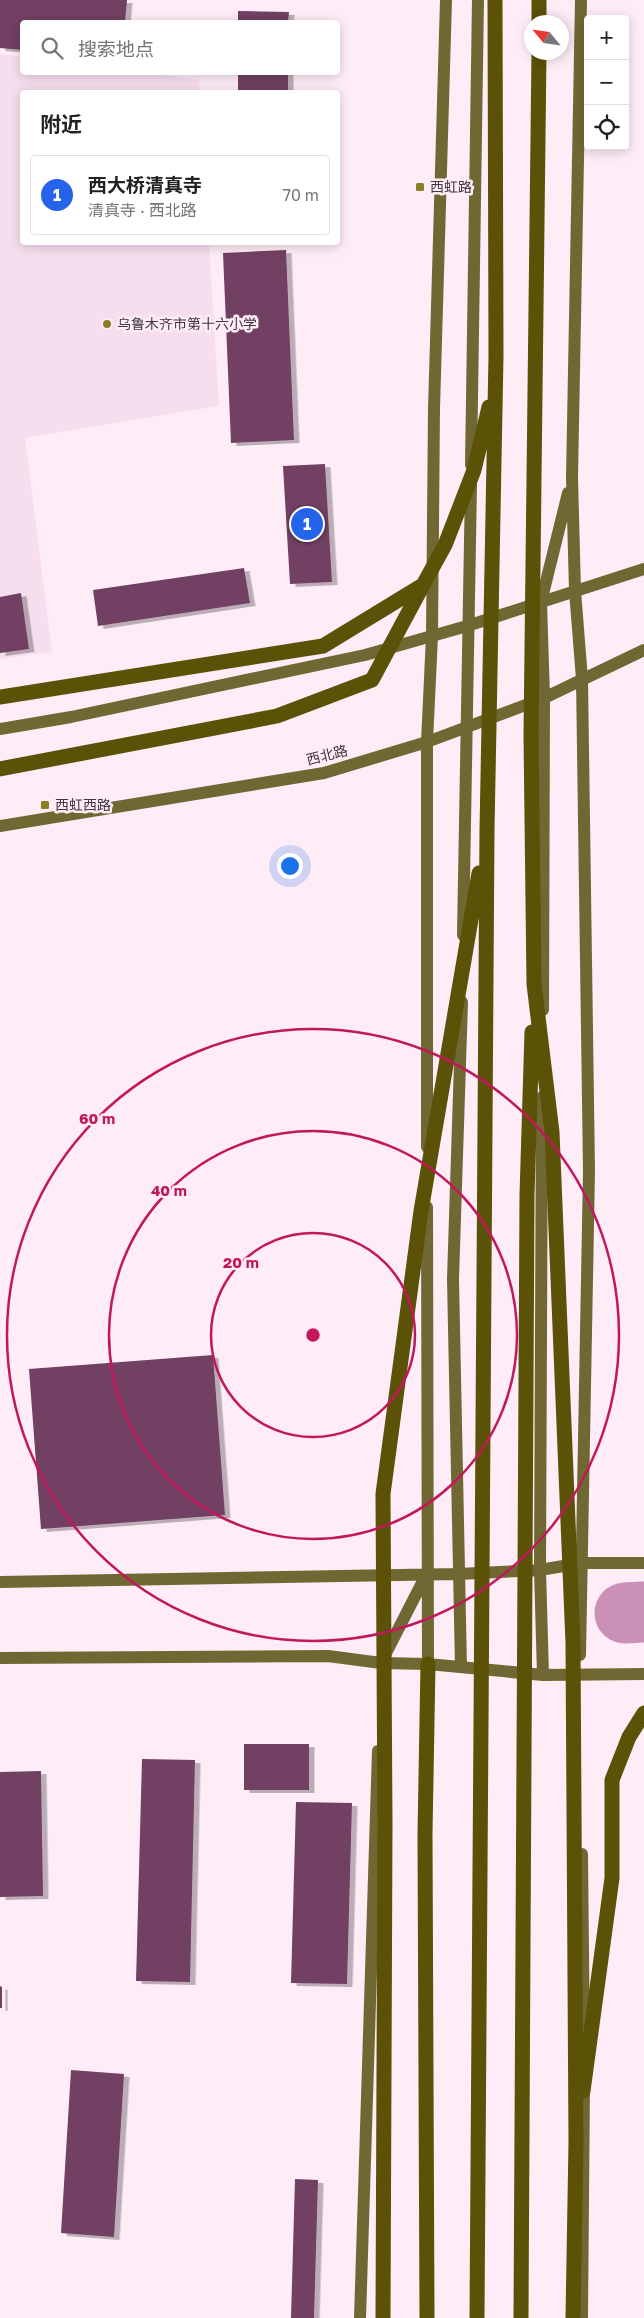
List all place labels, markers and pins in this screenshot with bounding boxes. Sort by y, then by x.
place label: 西虹路 [430,178,472,195]
marker: 西虹路 [414,181,426,193]
place label: 乌鲁木齐市第十六小学 [117,315,257,332]
marker: 乌鲁木齐市第十六小学 [101,318,113,330]
pin: 1 [291,505,323,543]
place label: 西虹西路 [55,796,111,813]
marker: 西虹西路 [39,799,51,811]
centre of rings [304,1326,322,1344]

